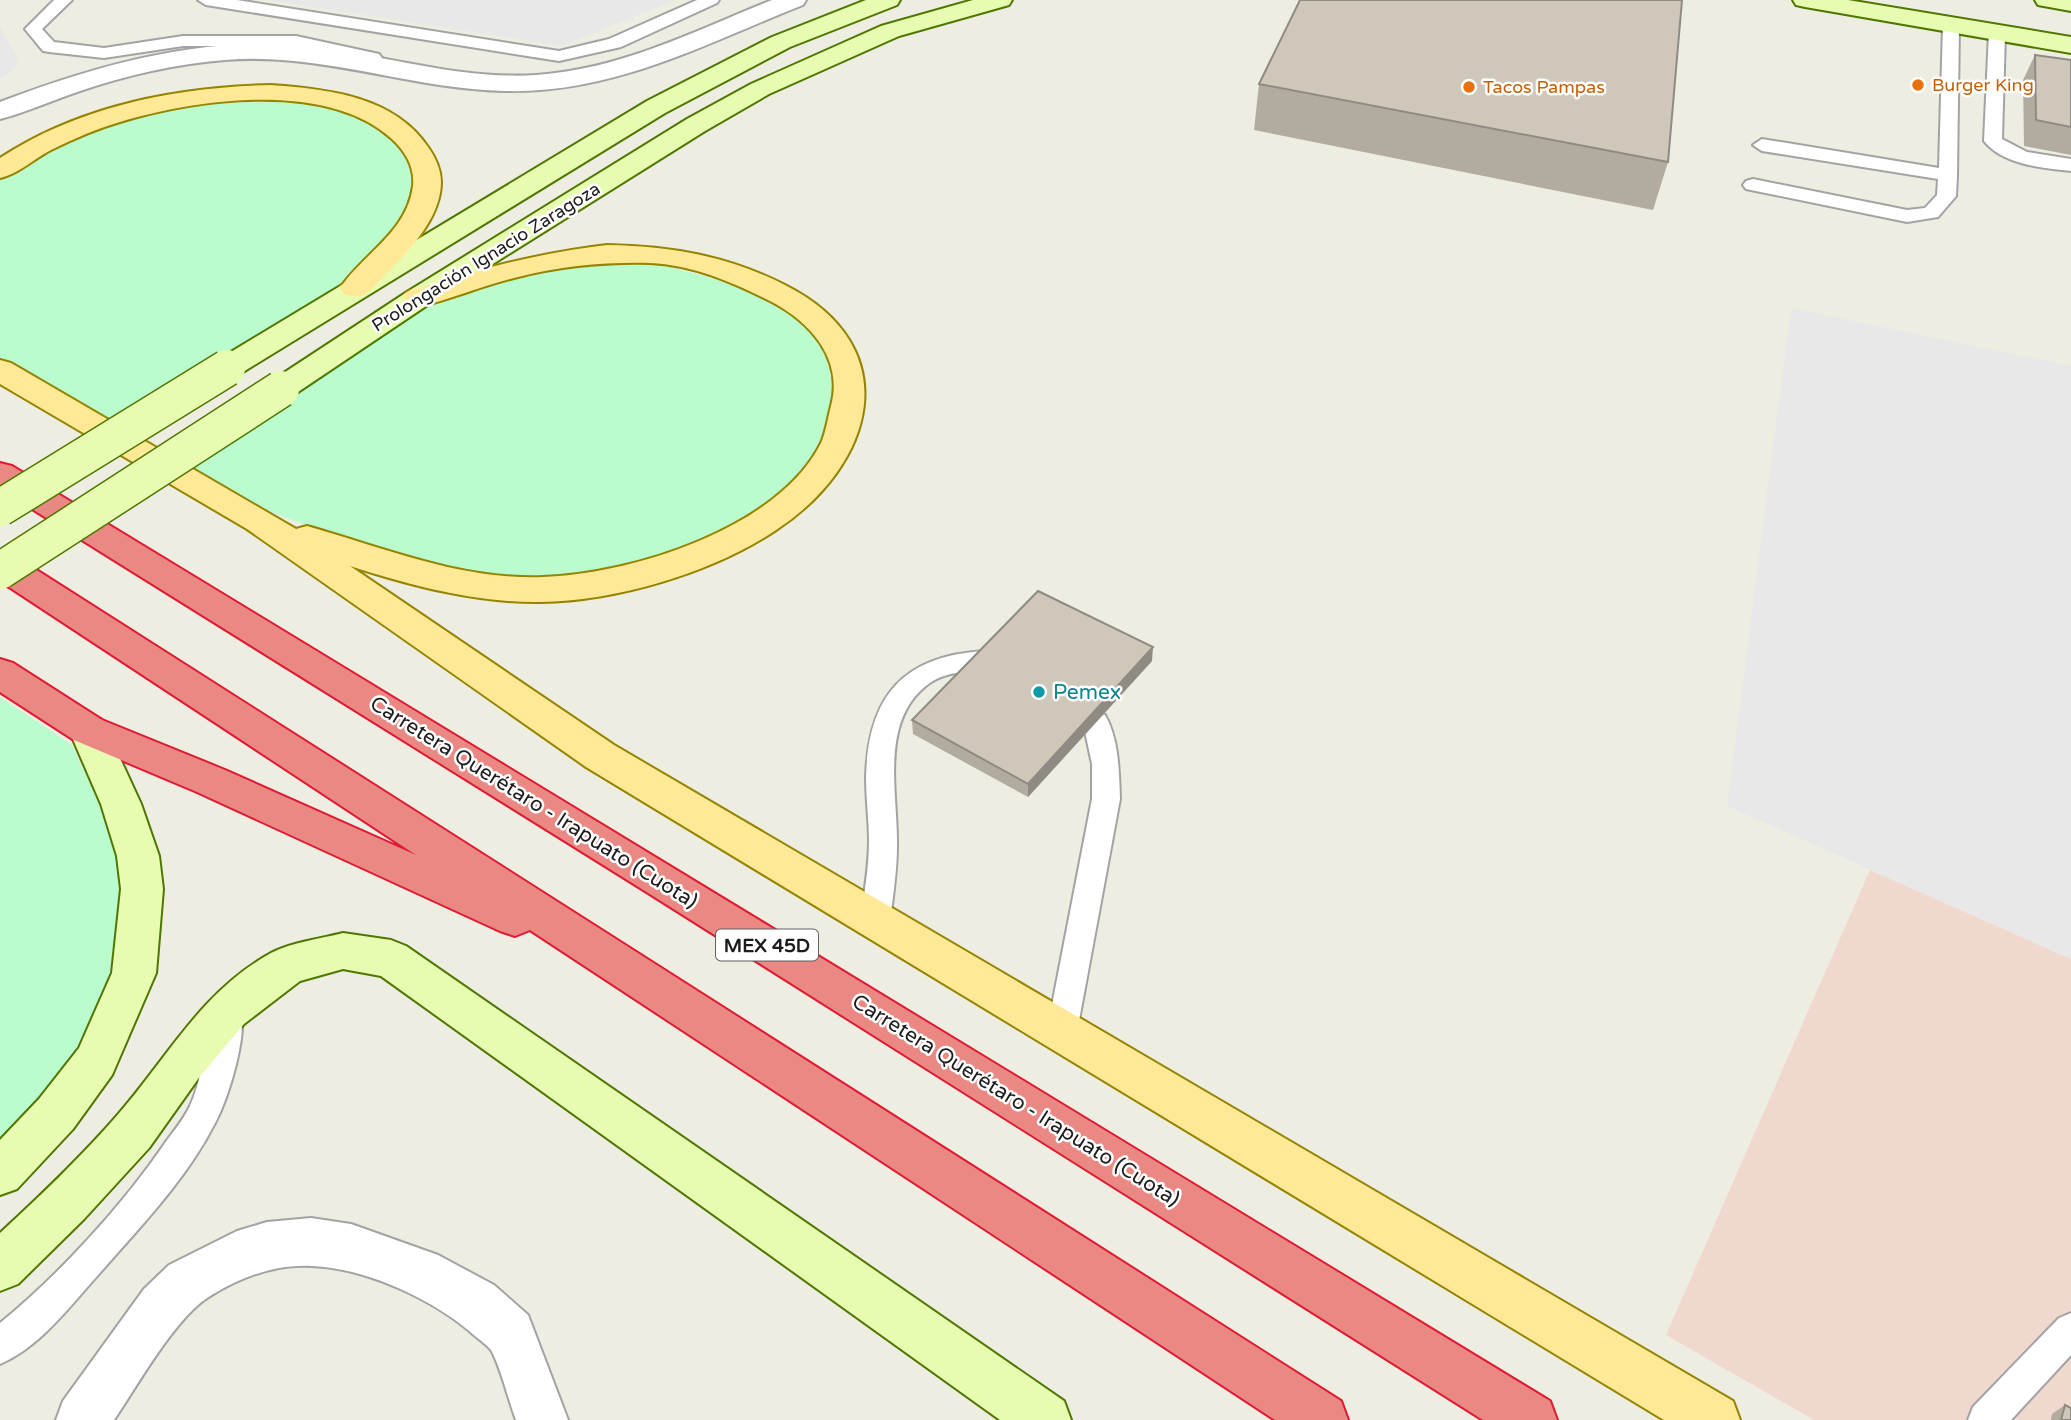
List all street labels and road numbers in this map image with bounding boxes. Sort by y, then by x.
street label: Prolongación Ignacio Zaragoza [368,177,604,337]
street label: Carretera Querétaro - Irapuato (Cuota) [365,691,702,914]
road number: MEX 45D [716,930,818,960]
street label: Carretera Querétaro - Irapuato (Cuota) [847,989,1184,1212]

